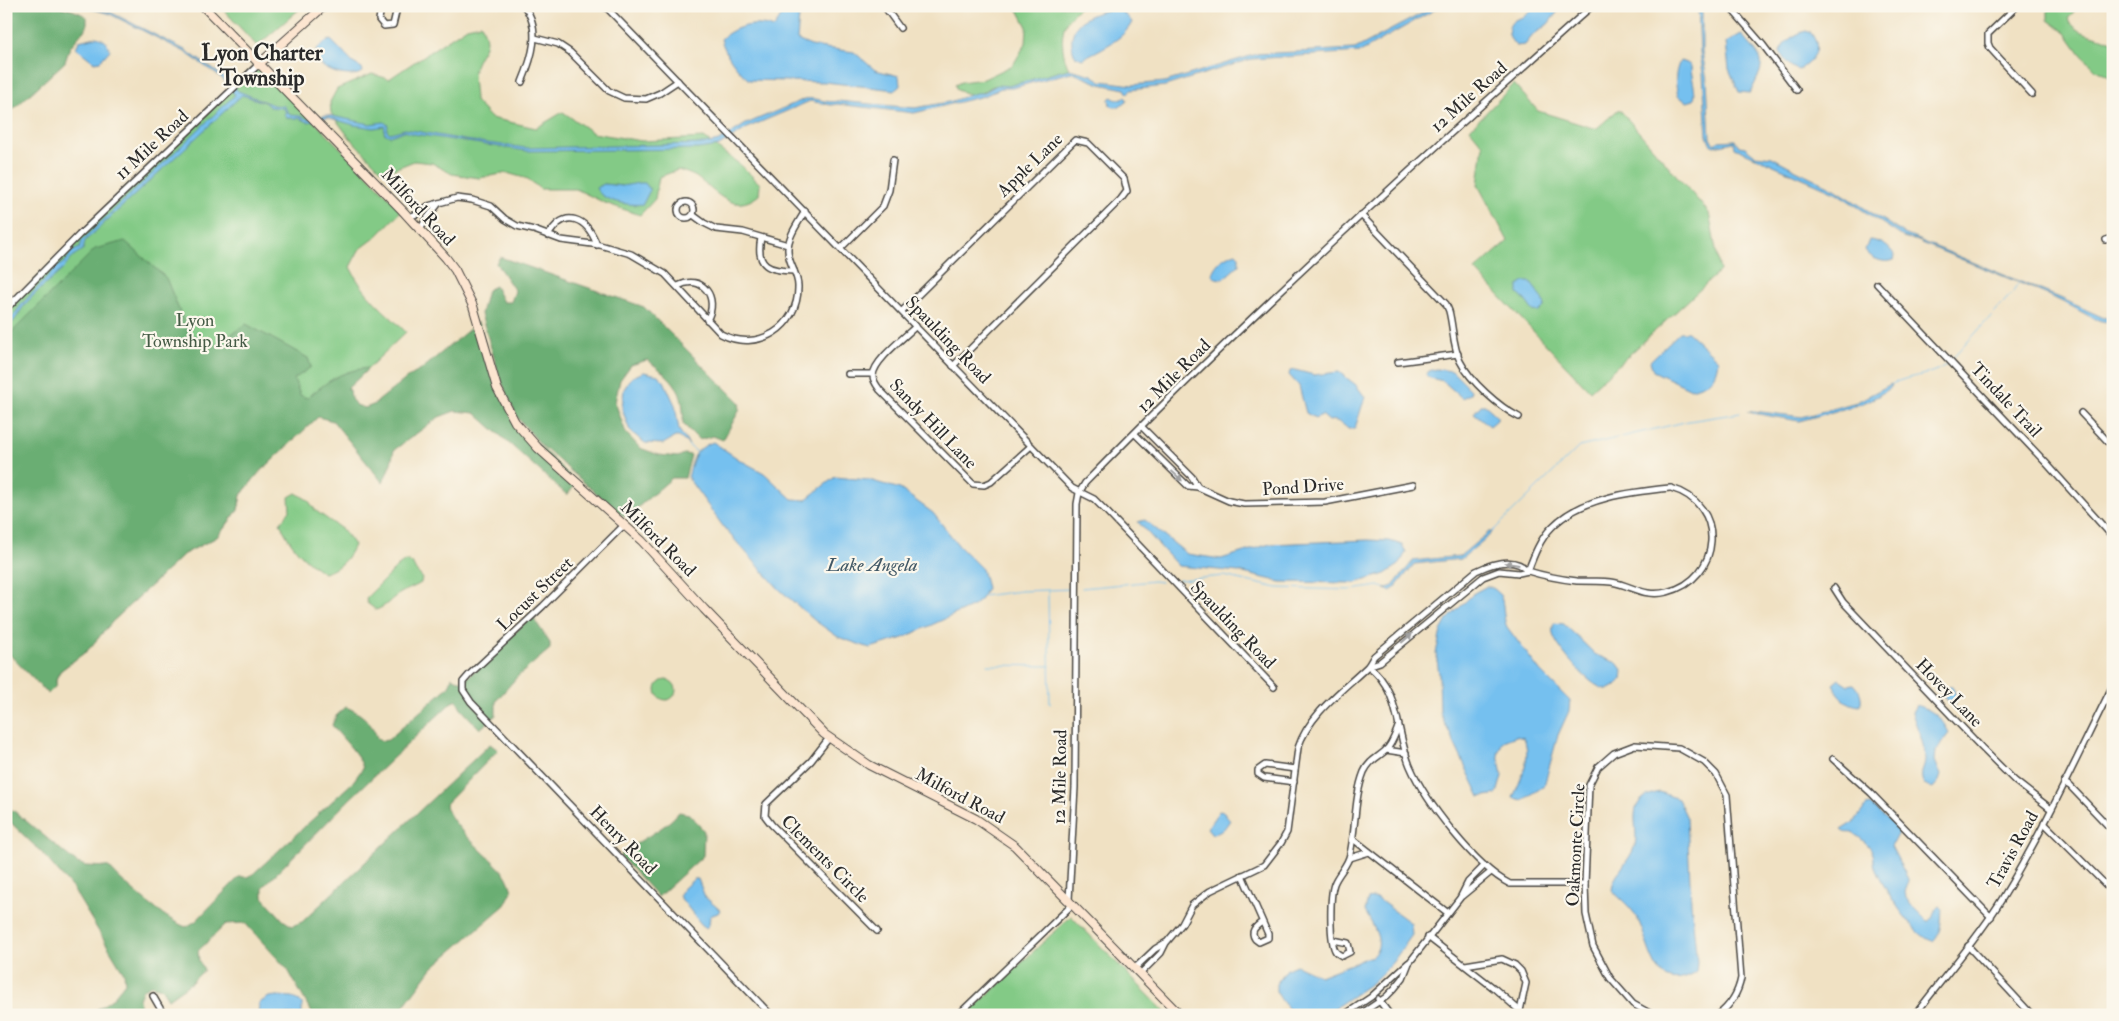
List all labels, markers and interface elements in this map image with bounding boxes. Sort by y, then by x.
district label: Lyon Charter Township [201,39,323,93]
street label: 12 Mile Road [1426,57,1512,137]
street label: 11 Mile Road [110,105,194,185]
street label: Apple Lane [992,128,1068,203]
street label: Milford Road [376,163,460,251]
street label: Spaulding Road [900,291,996,389]
park label: Lyon Township Park [142,309,248,353]
street label: 12 Mile Road [1132,334,1216,418]
street label: Tindale Trail [1965,358,2047,443]
street label: Sandy Hill Lane [884,374,982,474]
one-way arrow [1171,470,1184,481]
street label: Pond Drive [1261,473,1345,501]
street label: Milford Road [615,496,701,582]
street label: Locust Street [492,552,578,636]
water label: Lake Angela [826,553,918,577]
one-way arrow [1504,559,1520,567]
street label: Spaulding Road [1185,576,1281,674]
one-way arrow [1400,633,1413,644]
street label: Hovey Lane [1910,654,1988,733]
street label: 12 Mile Road [1048,729,1072,825]
street label: Milford Road [911,763,1009,829]
street label: Oakmonte Circle [1561,782,1591,907]
street label: Henry Road [584,801,662,880]
street label: Travis Road [1982,807,2044,893]
street label: Clements Circle [776,810,874,908]

